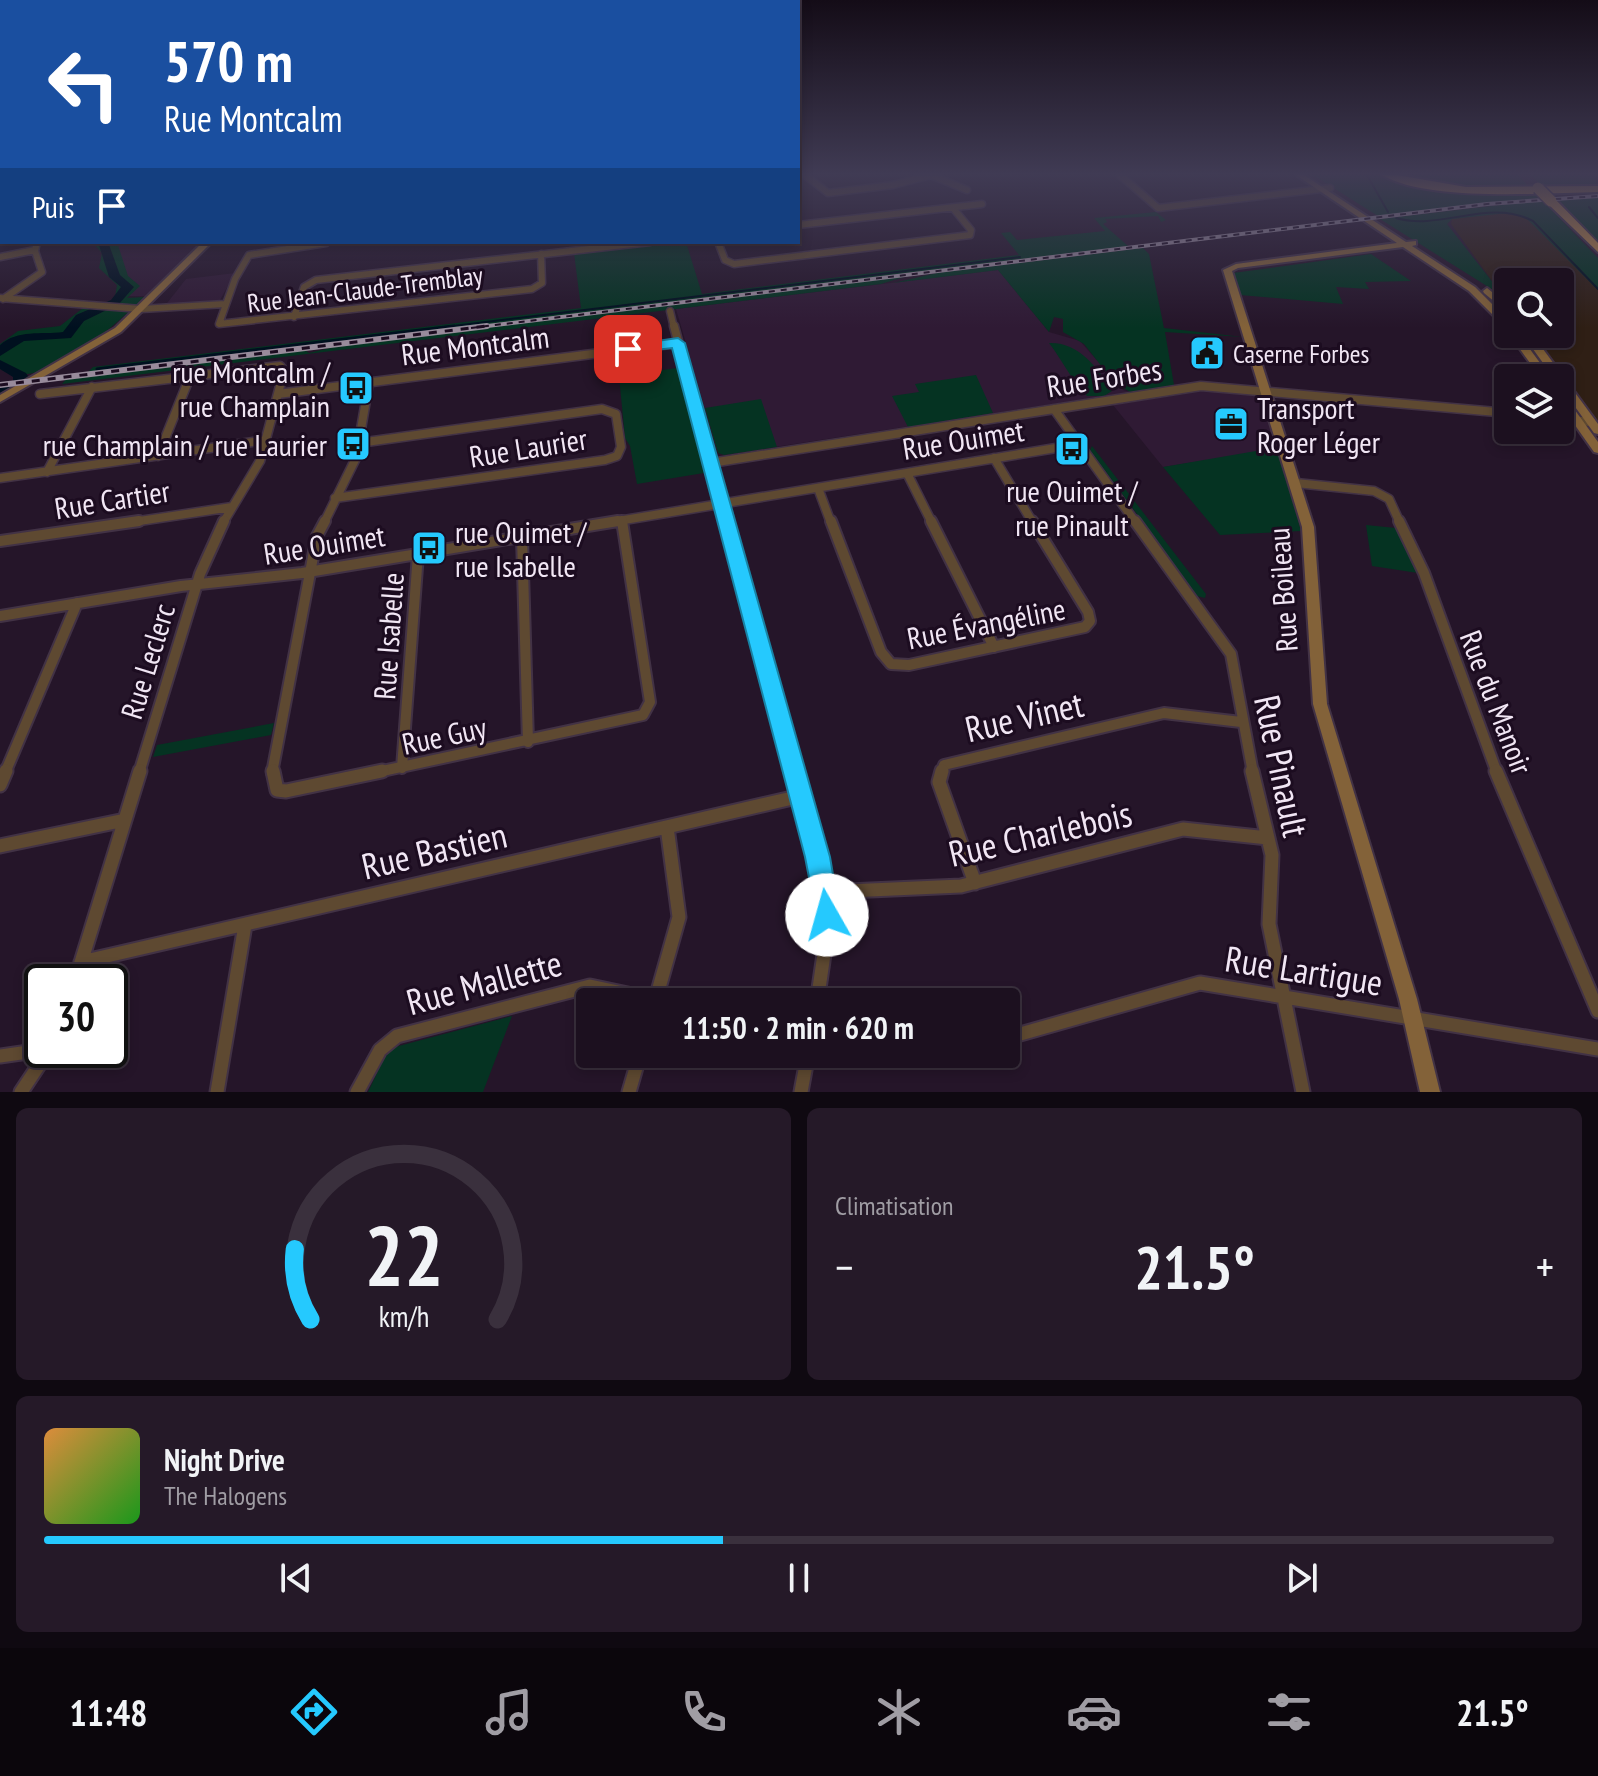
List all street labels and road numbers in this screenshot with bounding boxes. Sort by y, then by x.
street label: Rue Jean-Claude-Tremblay [245,258,485,320]
street label: Rue Montcalm [399,317,551,373]
street label: Rue Forbes [1044,349,1164,405]
street label: Rue Ouimet [900,410,1027,468]
street label: Rue Laurier [466,418,590,476]
street label: Rue Cartier [52,471,173,527]
street label: Rue Ouimet [261,515,388,573]
street label: Rue Boileau [1258,527,1306,653]
street label: Rue Isabelle [364,571,412,701]
street label: Rue Évangéline [904,589,1068,657]
street label: Rue Leclerc [111,598,183,723]
street label: Rue du Manoir [1452,625,1542,780]
street label: Rue Vinet [960,680,1088,752]
street label: Rue Pinault [1244,691,1320,841]
street label: Rue Guy [398,707,490,763]
street label: Rue Charlebois [944,789,1136,877]
street label: Rue Bastien [357,811,511,889]
street label: Rue Lartigue [1222,934,1386,1006]
street label: Rue Mallette [401,939,567,1025]

